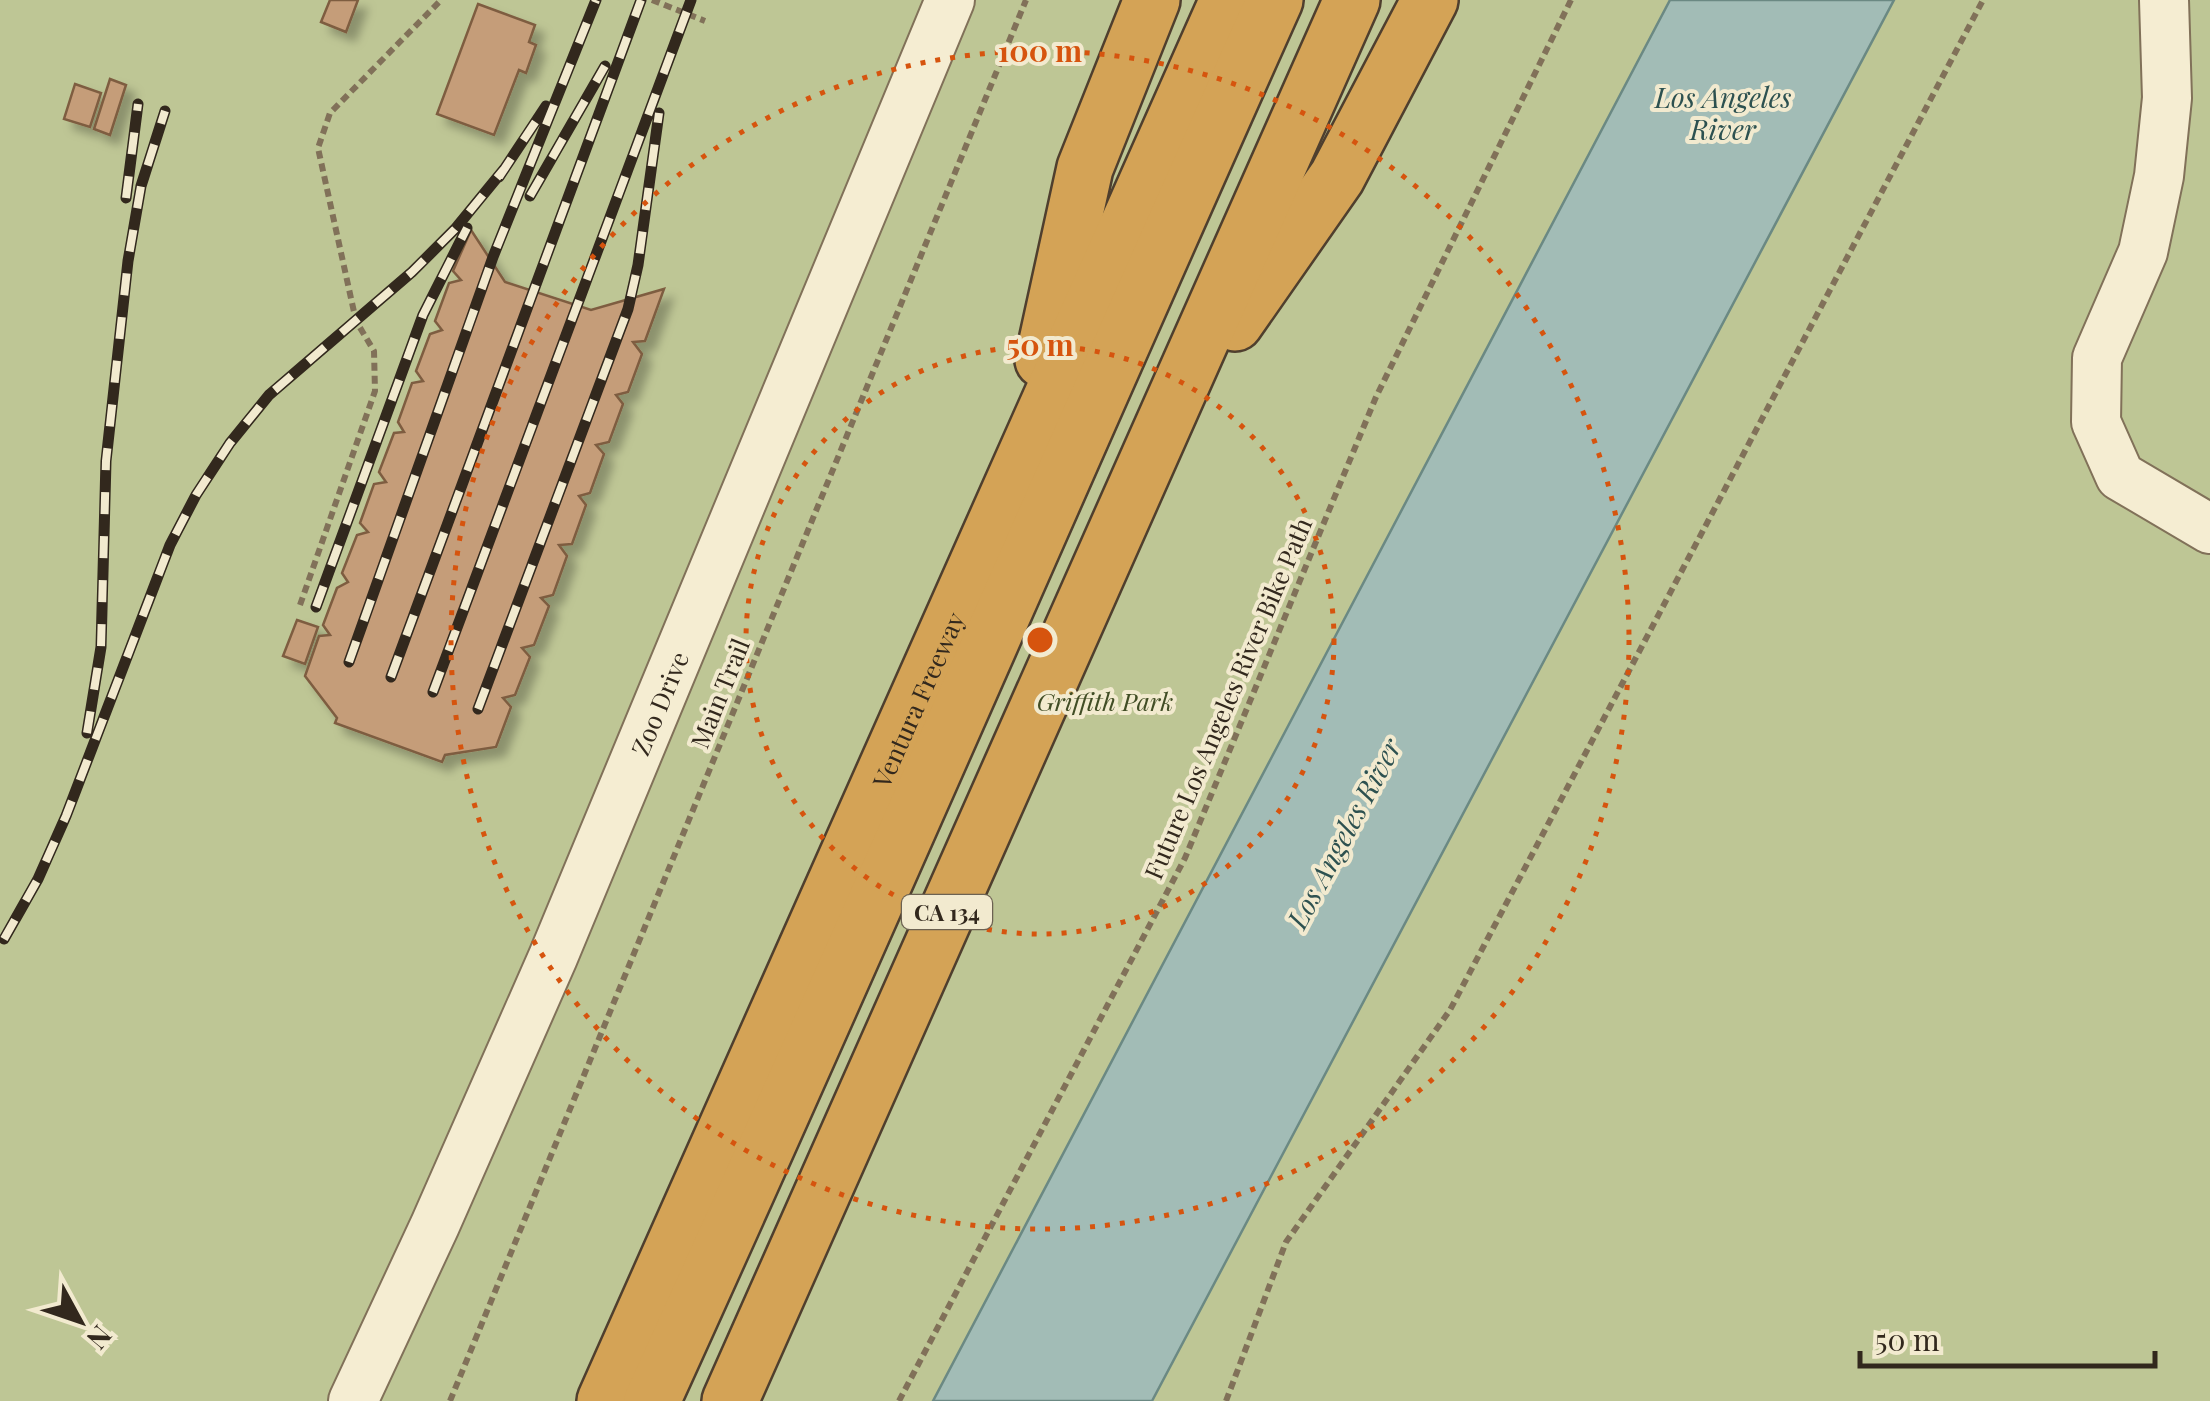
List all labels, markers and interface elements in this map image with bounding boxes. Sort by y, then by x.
text: 100 m [998,30,1082,70]
water label: Los Angeles River [1654,78,1792,147]
text: 50 m [1006,324,1074,364]
street label: Future Los Angeles River Bike Path [1136,512,1318,884]
street label: Ventura Freeway [863,606,971,793]
centre of rings [1022,622,1058,658]
street label: Main Trail [682,633,756,753]
street label: Zoo Drive [622,646,695,760]
park label: Griffith Park [1037,684,1173,717]
water label: Los Angeles River [1277,731,1409,935]
road number: CA 134 [902,895,992,929]
north arrow [30,1271,130,1371]
scale bar [1860,1306,2155,1368]
text: N [80,1318,121,1358]
text: 50 m [1875,1319,1940,1359]

